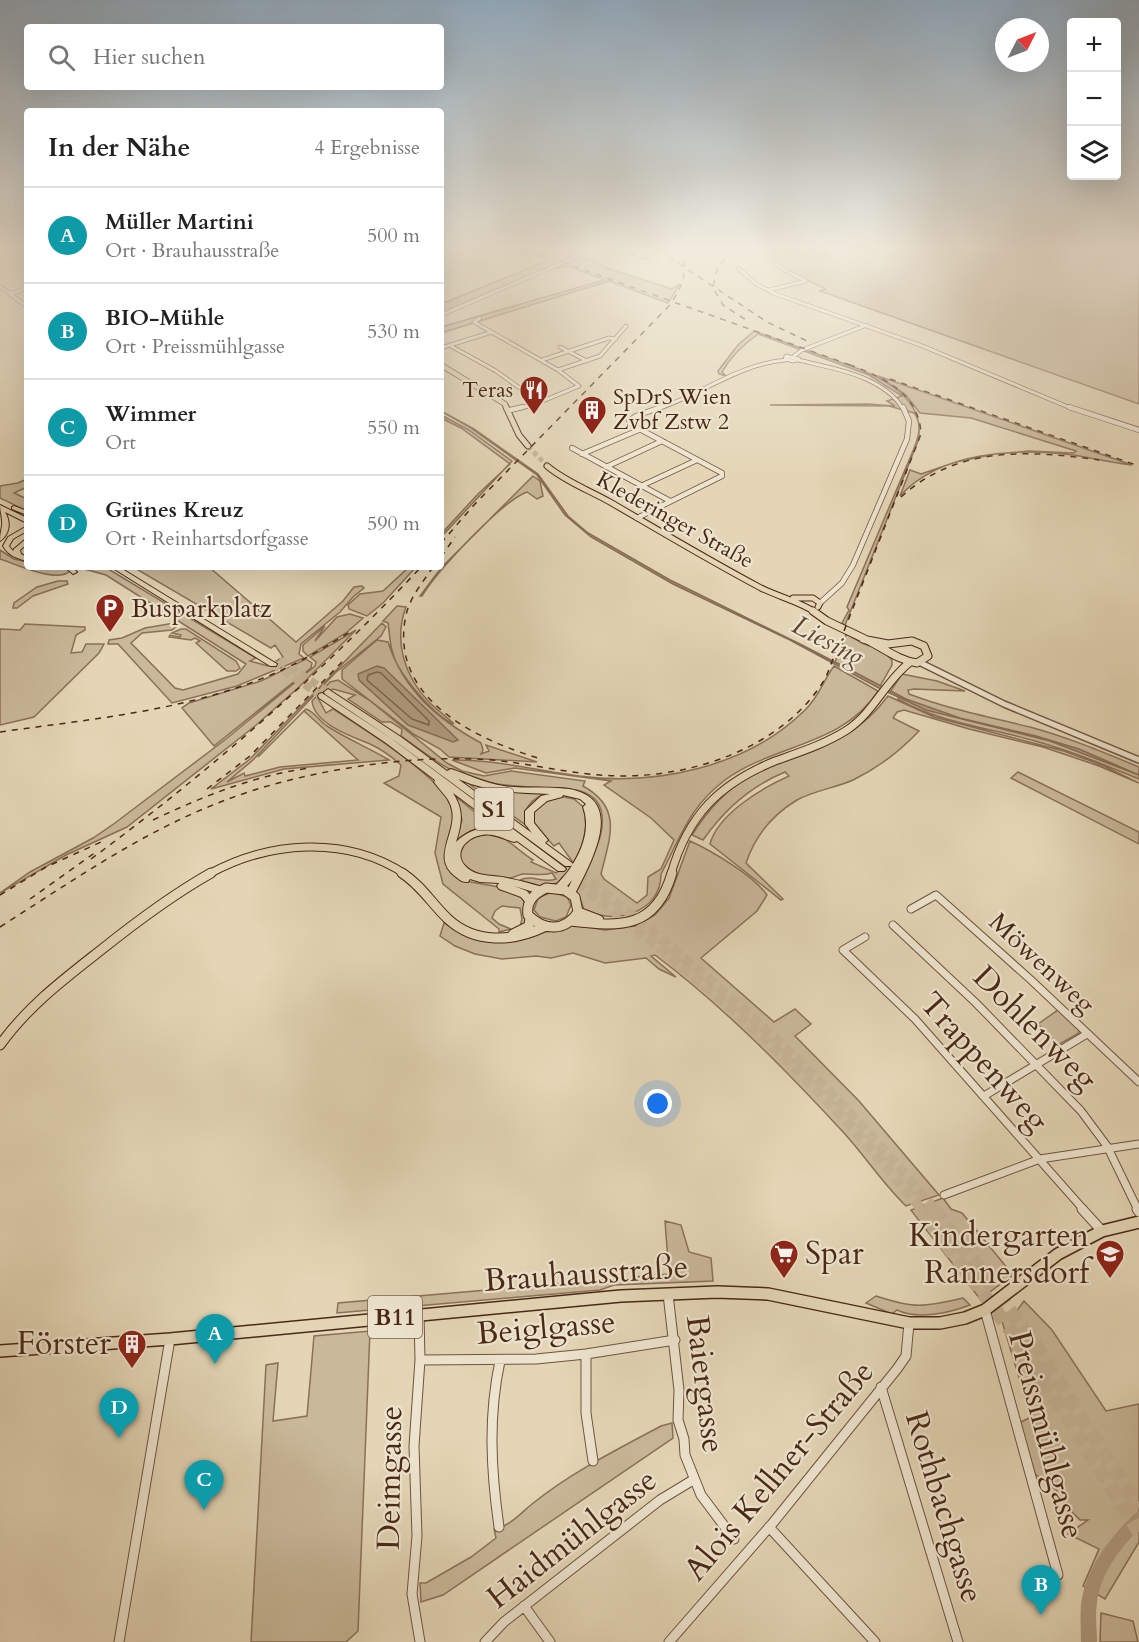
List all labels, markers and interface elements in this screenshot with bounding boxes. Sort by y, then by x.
north arrow [995,18,1049,72]
map controls [1067,18,1121,180]
button: + [1067,18,1121,72]
search box [24,24,444,90]
icon: search [45,41,78,74]
text: Hier suchen [93,42,206,72]
button: − [1067,72,1121,126]
button: layers [1067,126,1121,180]
text: In der Nähe [48,130,190,165]
text: 4 Ergebnisse [314,134,420,161]
text: Müller Martini [105,207,254,237]
text: A [60,222,75,249]
text: 500 m [367,222,420,249]
text: Ort · Brauhausstraße [105,237,279,264]
text: BIO-Mühle [105,303,225,333]
text: B [60,318,75,345]
text: 530 m [367,318,420,345]
text: Ort · Preissmühlgasse [105,333,285,360]
restaurant icon: Teras [518,374,550,416]
place label: Teras [462,375,513,405]
place label: SpDrS Wien Zvbf Zstw 2 [613,382,732,437]
building icon: SpDrS Wien Zvbf Zstw 2 [576,394,608,436]
text: Wimmer [105,399,196,429]
text: C [60,414,75,441]
text: 550 m [367,414,420,441]
text: Ort [105,429,136,456]
street label: Klederinger Straße [591,464,759,576]
text: Grünes Kreuz [105,495,244,525]
text: D [59,510,76,537]
text: 590 m [367,510,420,537]
text: Ort · Reinhartsdorfgasse [105,525,309,552]
place label: Busparkplatz [131,591,272,626]
parking icon: Busparkplatz [94,592,126,634]
water label: Liesing [786,607,870,675]
road number: S1 [474,788,514,830]
street label: Möwenweg [981,905,1103,1022]
street label: Dohlenweg [963,956,1107,1100]
street label: Trappenweg [909,983,1059,1141]
your location [643,1089,672,1118]
place label: Kindergarten Rannersdorf [909,1214,1094,1295]
place label: Spar [805,1232,864,1276]
supermarket icon: Spar [768,1238,800,1280]
school or university icon: Kindergarten Rannersdorf [1094,1238,1126,1280]
street label: Brauhausstraße [483,1245,689,1303]
road number: B11 [368,1296,422,1338]
street label: Beiglgasse [475,1300,617,1356]
street label: Baiergasse [675,1313,735,1455]
pin: A [196,1314,234,1364]
place label: Förster [17,1322,111,1366]
street label: Preissmühlgasse [997,1326,1095,1544]
building icon: Förster [116,1328,148,1370]
street label: Alois Kellner-Straße [674,1352,884,1590]
pin: D [100,1388,138,1438]
street label: Deimgasse [367,1405,413,1551]
street label: Rothbachgasse [894,1406,994,1608]
street label: Haidmühlgasse [478,1459,666,1619]
pin: C [184,1460,224,1510]
pin: B [1022,1566,1060,1615]

